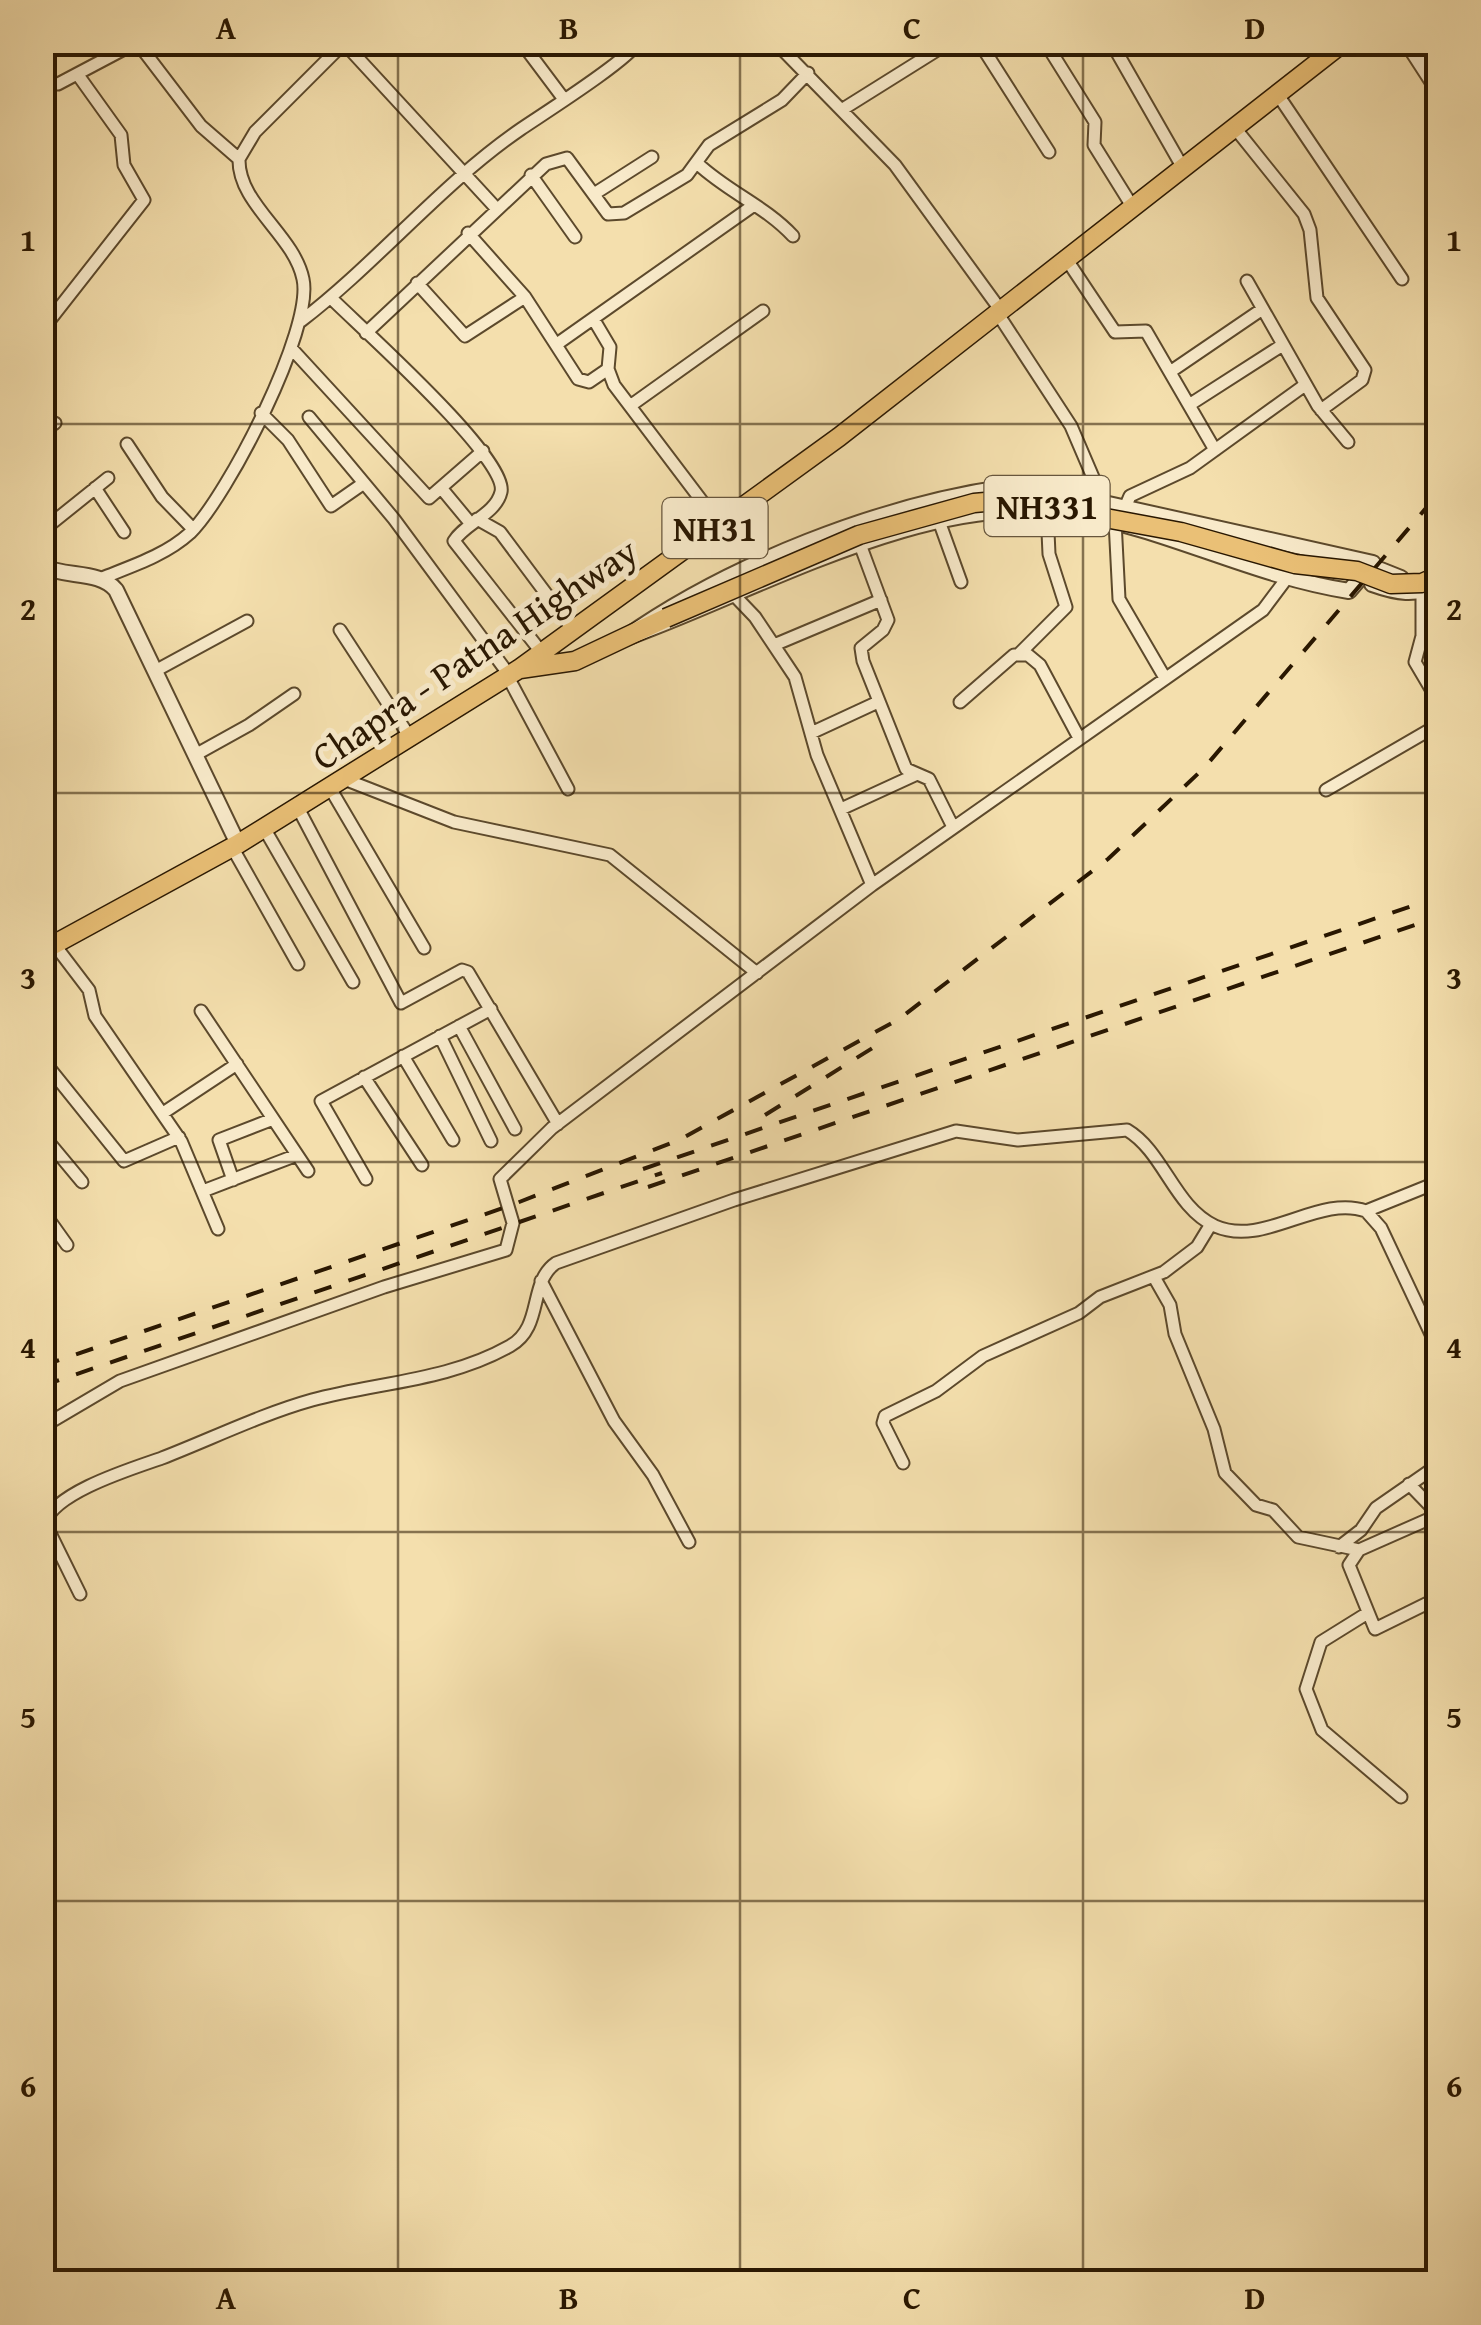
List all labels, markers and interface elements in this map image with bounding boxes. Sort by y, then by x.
text: A [216,4,237,51]
text: B [559,4,579,51]
text: C [903,4,921,51]
text: D [1245,4,1265,51]
text: 1 [20,216,36,263]
text: 1 [1446,216,1462,263]
road number: NH331 [984,476,1110,536]
road number: NH31 [662,498,768,558]
street label: Chapra - Patna Highway [300,523,648,783]
text: 2 [20,585,36,632]
text: 2 [1446,585,1462,632]
text: 3 [20,954,36,1001]
text: 3 [1446,954,1462,1001]
text: 4 [20,1323,36,1370]
text: 4 [1446,1323,1462,1370]
text: 5 [20,1693,36,1740]
text: 5 [1446,1693,1462,1740]
text: 6 [20,2062,36,2109]
text: 6 [1446,2062,1462,2109]
text: A [216,2274,237,2321]
text: B [559,2274,579,2321]
text: C [903,2274,921,2321]
text: D [1245,2274,1265,2321]

